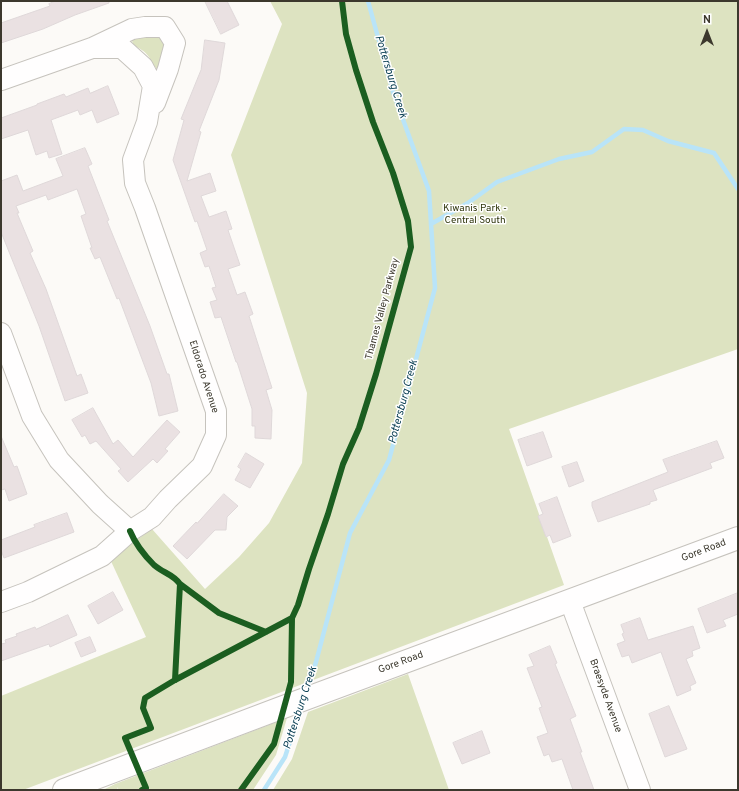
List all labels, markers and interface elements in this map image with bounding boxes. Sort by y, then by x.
north arrow [687,12,727,52]
text: N [703,13,711,27]
water label: Pottersburg Creek [371,34,409,120]
park label: Kiwanis Park - Central South [443,203,507,226]
street label: Thames Valley Parkway [364,257,402,361]
street label: Eldorado Avenue [186,339,220,415]
water label: Pottersburg Creek [386,359,422,445]
street label: Gore Road [680,537,728,565]
street label: Gore Road [377,649,425,677]
street label: Braesyde Avenue [586,658,624,734]
water label: Pottersburg Creek [281,665,321,751]

